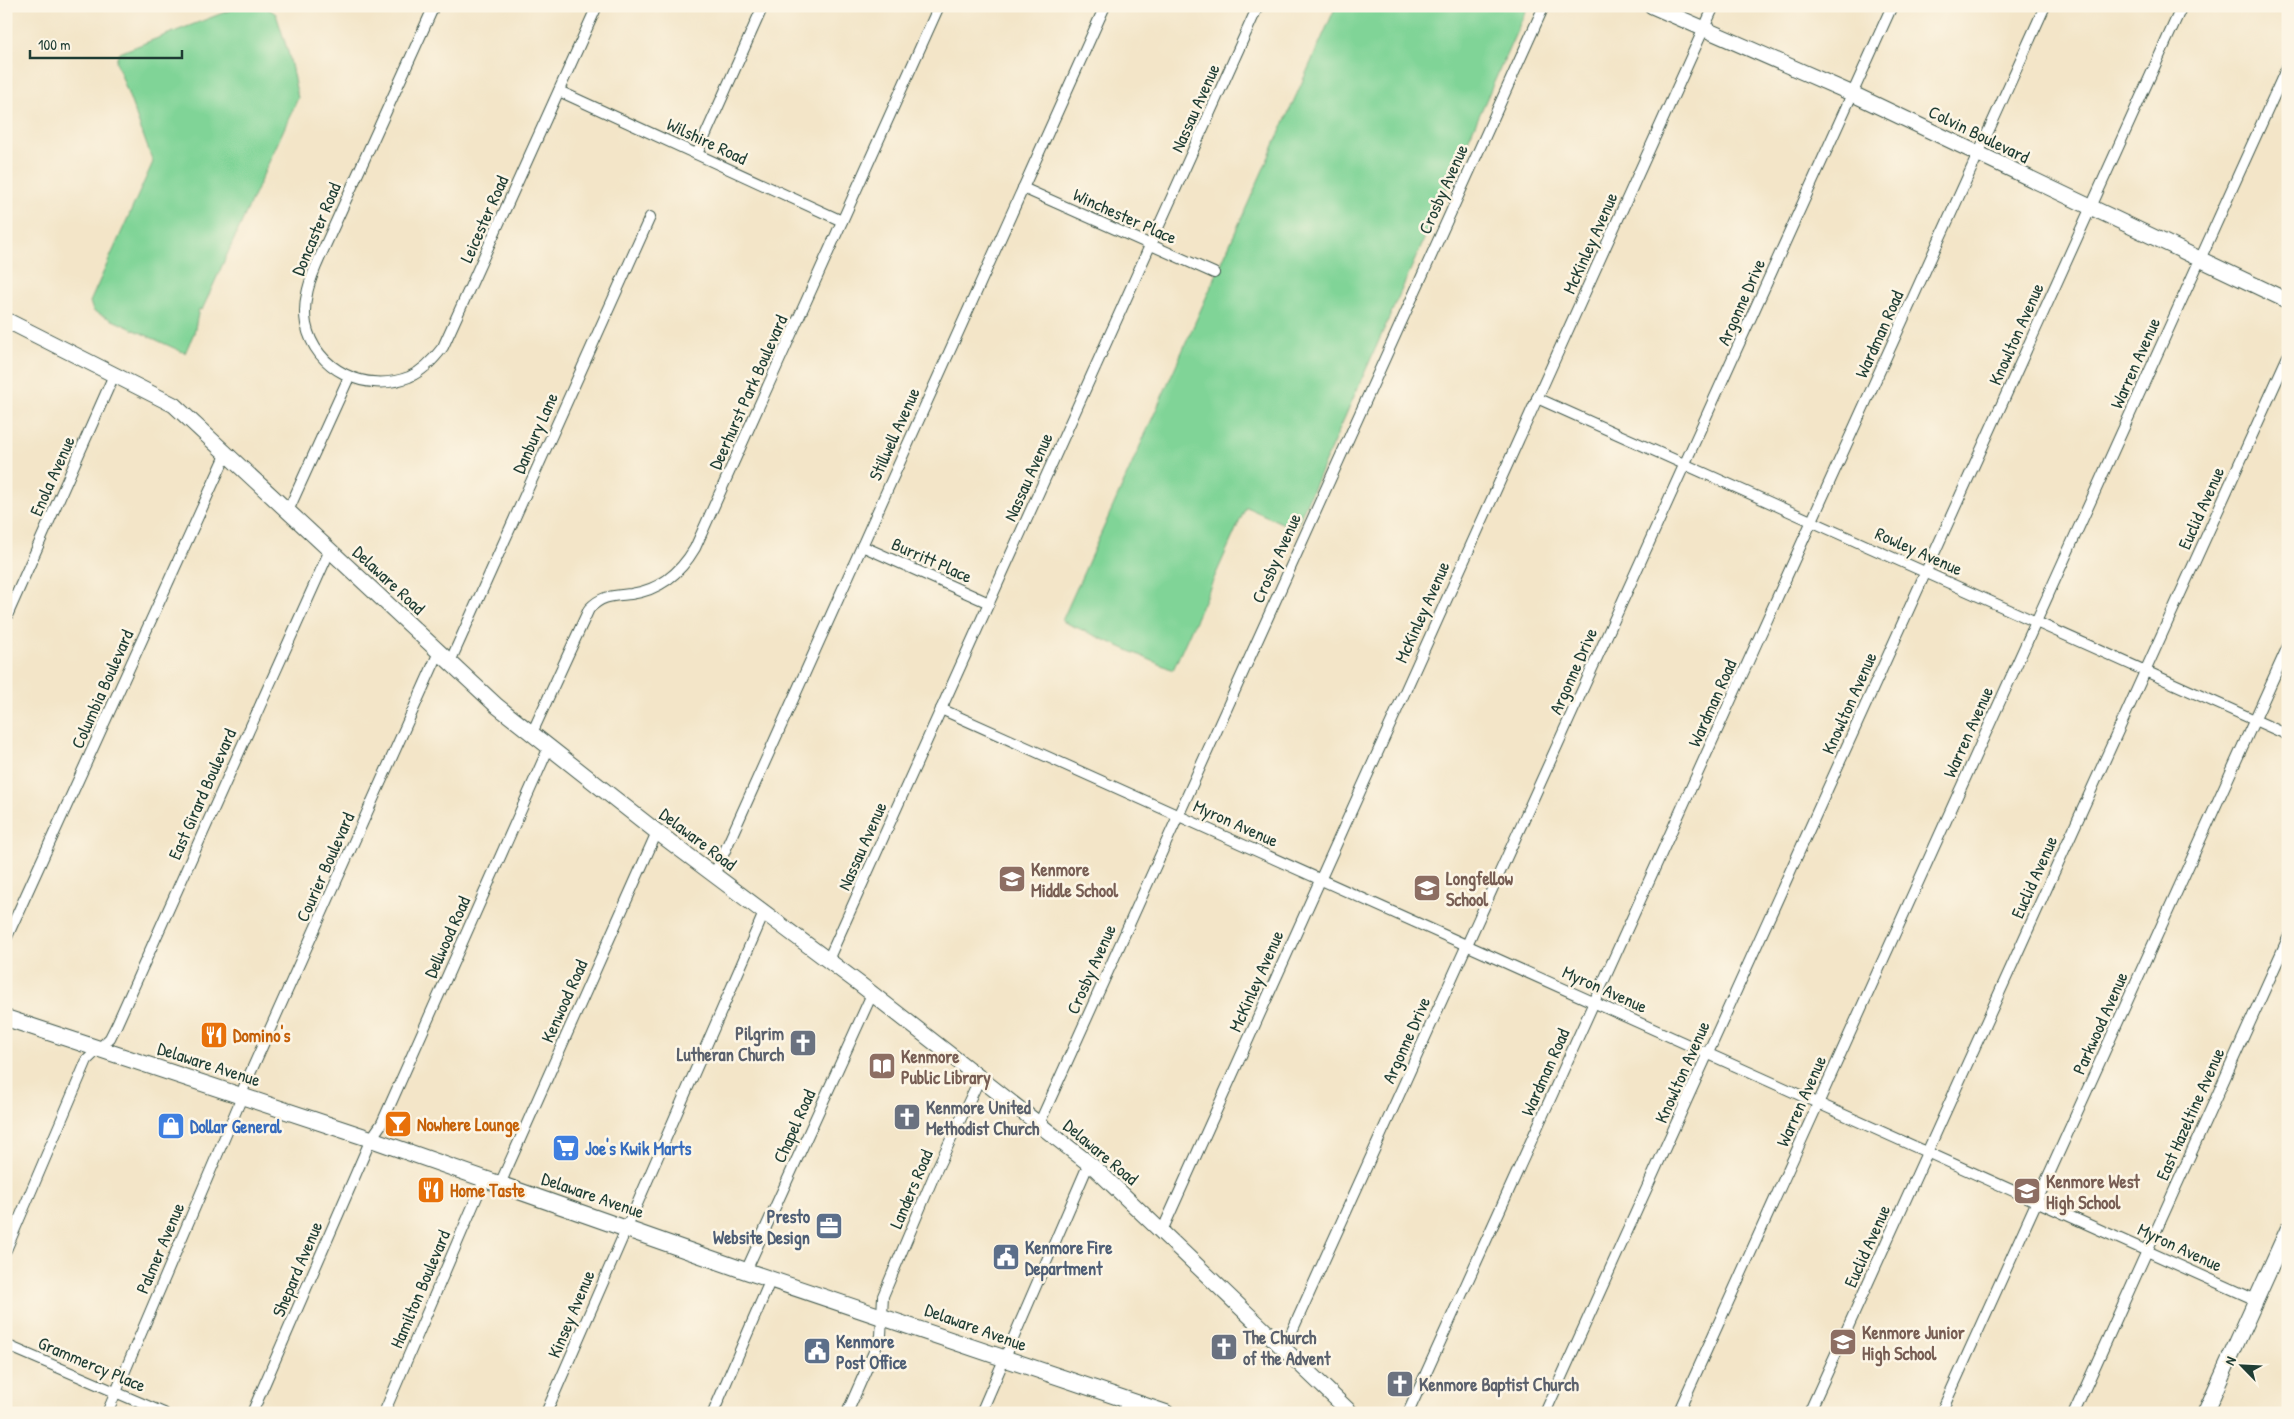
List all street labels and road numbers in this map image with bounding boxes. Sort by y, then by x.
street label: Nassau Avenue [1164,60,1226,156]
street label: Colvin Boulevard [1924,99,2034,169]
street label: Wilshire Road [663,111,751,171]
street label: Crosby Avenue [1412,140,1474,238]
street label: Leicester Road [454,171,514,267]
street label: Doncaster Road [285,179,347,279]
street label: Winchester Place [1069,182,1181,250]
street label: McKinley Avenue [1556,188,1624,298]
street label: Argonne Drive [1711,255,1771,349]
street label: Knowlton Avenue [1982,279,2050,389]
street label: Wardman Road [1849,286,1909,382]
street label: Deerhurst Park Boulevard [703,311,793,473]
street label: Warren Avenue [2104,314,2166,412]
street label: Stillwell Avenue [862,384,926,484]
street label: Danbury Lane [506,389,564,477]
street label: Nassau Avenue [997,429,1059,525]
street label: Enola Avenue [23,432,81,520]
street label: Euclid Avenue [2172,463,2230,553]
street label: Crosby Avenue [1245,509,1307,607]
street label: Rowley Avenue [1871,521,1967,581]
street label: Burritt Place [888,531,976,589]
street label: Delaware Road [347,540,431,620]
street label: McKinley Avenue [1388,557,1456,667]
street label: Argonne Drive [1543,624,1603,718]
street label: Columbia Boulevard [65,626,139,752]
street label: Knowlton Avenue [1815,648,1883,758]
street label: Wardman Road [1682,655,1742,751]
street label: Warren Avenue [1937,683,1999,781]
street label: East Girard Boulevard [162,725,242,863]
street label: Myron Avenue [1190,793,1282,853]
street label: Nassau Avenue [831,798,893,894]
street label: Delaware Road [654,802,742,876]
street label: Courier Boulevard [290,808,360,926]
street label: Euclid Avenue [2005,832,2063,922]
street label: Dellwood Road [418,892,476,982]
street label: Crosby Avenue [1060,920,1122,1018]
street label: McKinley Avenue [1222,926,1290,1036]
street label: Kenwood Road [535,956,593,1046]
street label: Myron Avenue [1559,959,1651,1019]
street label: Parkwood Avenue [2066,968,2134,1078]
street label: Argonne Drive [1376,993,1436,1087]
street label: Knowlton Avenue [1648,1017,1716,1127]
street label: Wardman Road [1515,1024,1575,1120]
street label: Delaware Avenue [154,1036,264,1092]
street label: East Hazeltine Avenue [2150,1044,2230,1184]
street label: Warren Avenue [1770,1052,1832,1150]
street label: Chapel Road [767,1085,821,1167]
street label: Delaware Road [1058,1113,1144,1191]
street label: Landers Road [883,1146,939,1232]
street label: Delaware Avenue [538,1166,648,1224]
street label: Palmer Avenue [130,1199,190,1297]
street label: Euclid Avenue [1838,1201,1896,1291]
street label: Shepard Avenue [266,1217,328,1321]
street label: Myron Avenue [2134,1217,2226,1277]
street label: Hamilton Boulevard [384,1226,456,1352]
street label: Kinsey Avenue [541,1266,601,1362]
street label: Delaware Avenue [922,1297,1030,1357]
street label: Grammercy Place [34,1330,150,1398]

